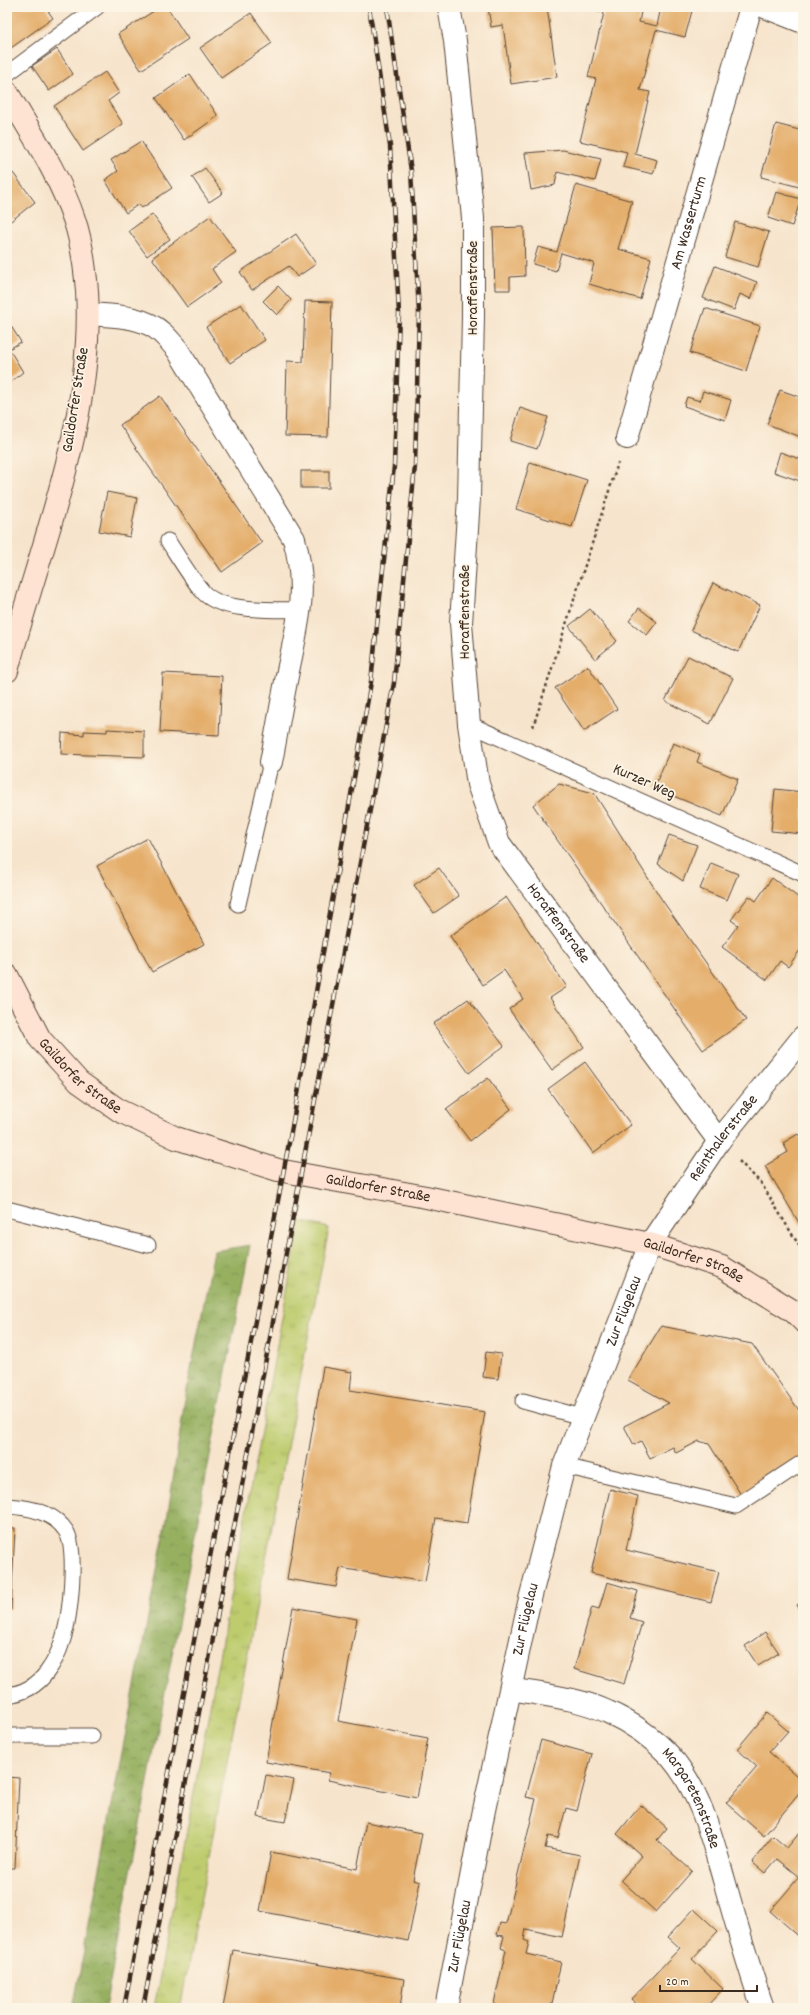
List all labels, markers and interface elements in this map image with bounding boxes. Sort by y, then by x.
street label: Am Wasserturm [665,173,713,272]
street label: Horaffenstraße [462,241,485,335]
street label: Gaildorfer Straße [56,346,96,454]
street label: Horaffenstraße [454,565,477,659]
street label: Kurzer Weg [609,758,679,806]
street label: Horaffenstraße [521,878,596,968]
street label: Gaildorfer Straße [33,1033,127,1120]
street label: Reinthalerstraße [683,1090,764,1186]
street label: Gaildorfer Straße [324,1167,433,1209]
street label: Gaildorfer Straße [641,1231,748,1289]
street label: Zur Flügelau [600,1272,648,1350]
street label: Zur Flügelau [506,1580,545,1658]
street label: Margaretenstraße [656,1742,726,1852]
street label: Zur Flügelau [442,1898,478,1975]
scale bar [660,1967,757,1993]
text: 20 m [666,1974,689,1991]

